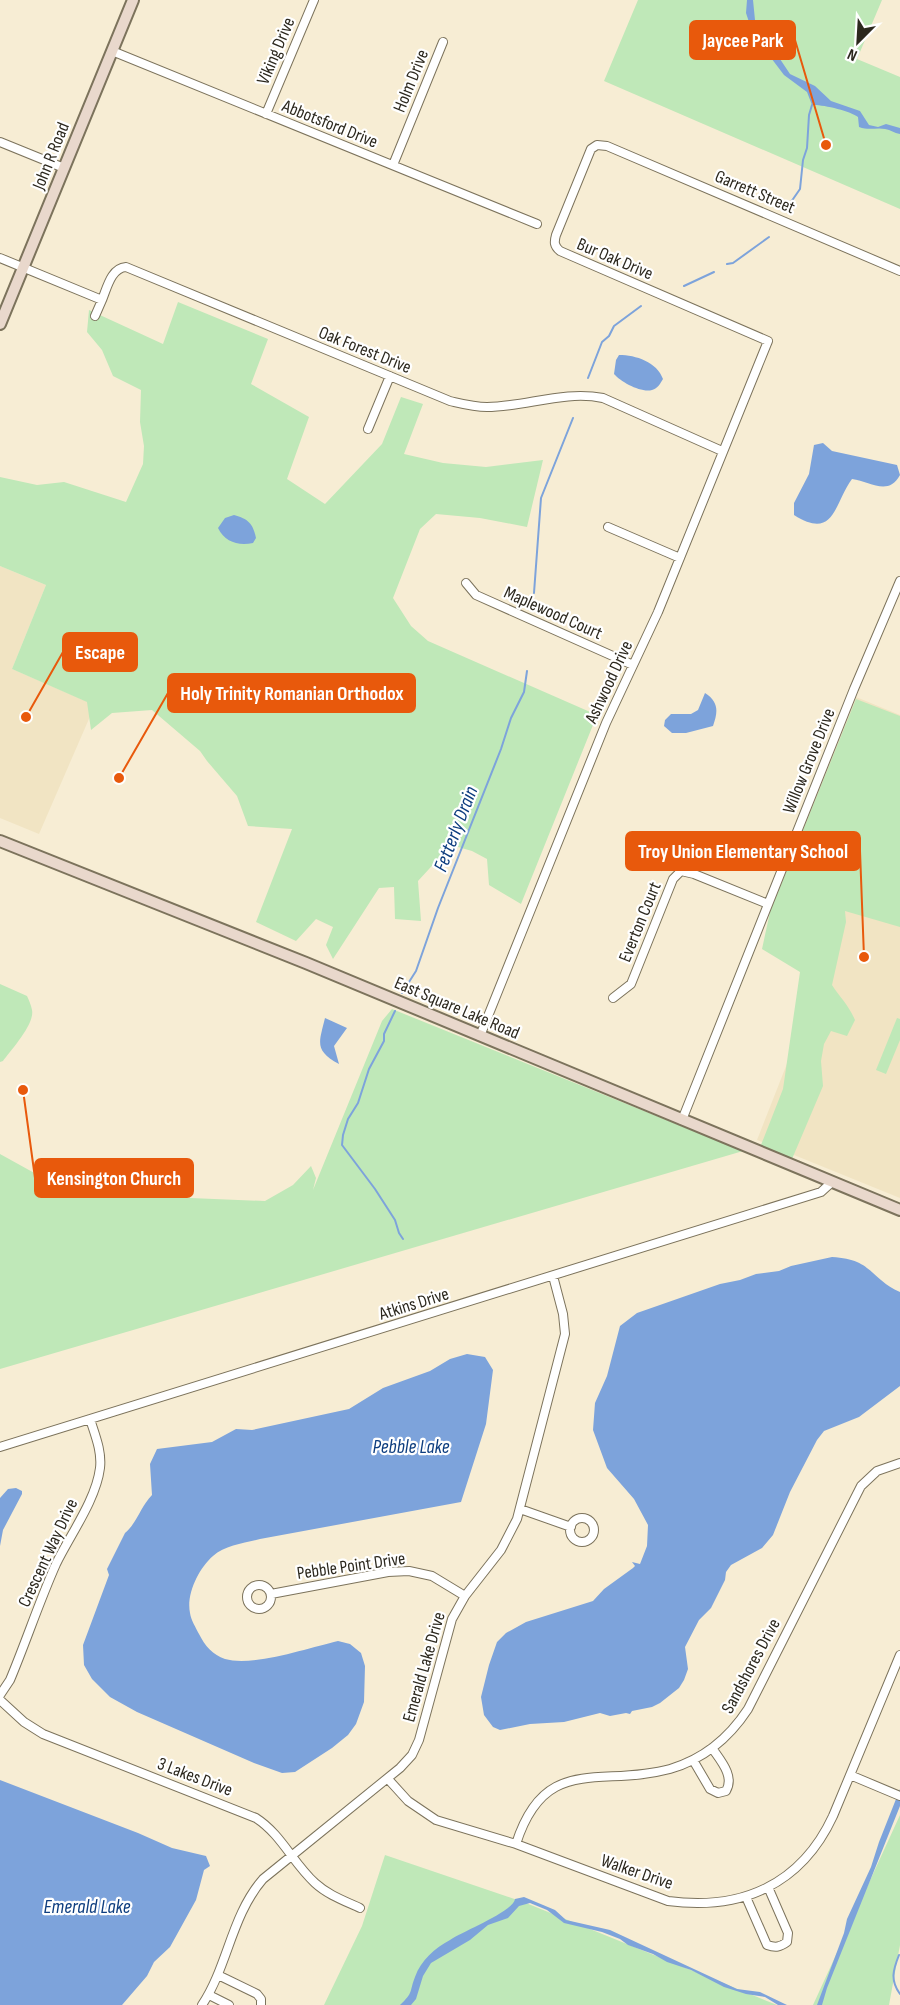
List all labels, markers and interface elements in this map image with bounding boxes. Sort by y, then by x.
north arrow [828,12,888,72]
street label: Viking Drive [252,14,300,88]
callout: Jaycee Park [690,21,795,59]
text: Jaycee Park [702,29,784,53]
text: N [845,44,860,65]
street label: Holm Drive [389,47,433,115]
street label: Abbotsford Drive [278,95,381,153]
street label: John R Road [28,119,74,194]
street label: Garrett Street [712,166,799,218]
street label: Bur Oak Drive [574,234,656,284]
street label: Oak Forest Drive [316,322,414,378]
street label: Maplewood Court [501,582,606,644]
callout: Escape [63,633,137,671]
street label: Ashwood Drive [580,637,637,728]
text: Escape [75,641,125,665]
callout: Holy Trinity Romanian Orthodox [168,674,415,712]
text: Holy Trinity Romanian Orthodox [180,682,404,706]
street label: Willow Grove Drive [778,705,840,817]
water label: Fetterly Drain [429,783,483,875]
callout: Troy Union Elementary School [626,832,860,870]
text: Troy Union Elementary School [638,840,848,864]
street label: Everton Court [614,878,666,965]
street label: East Square Lake Road [391,972,523,1044]
callout: Kensington Church [35,1159,193,1197]
text: Kensington Church [47,1167,181,1191]
street label: Atkins Drive [376,1283,451,1325]
water label: Pebble Lake [373,1435,450,1459]
street label: Crescent Way Drive [14,1496,82,1610]
street label: Pebble Point Drive [295,1548,407,1584]
street label: Emerald Lake Drive [398,1610,450,1724]
street label: Sandshores Drive [717,1615,785,1717]
street label: 3 Lakes Drive [155,1753,235,1801]
street label: Walker Drive [598,1850,676,1894]
water label: Emerald Lake [44,1895,131,1919]

